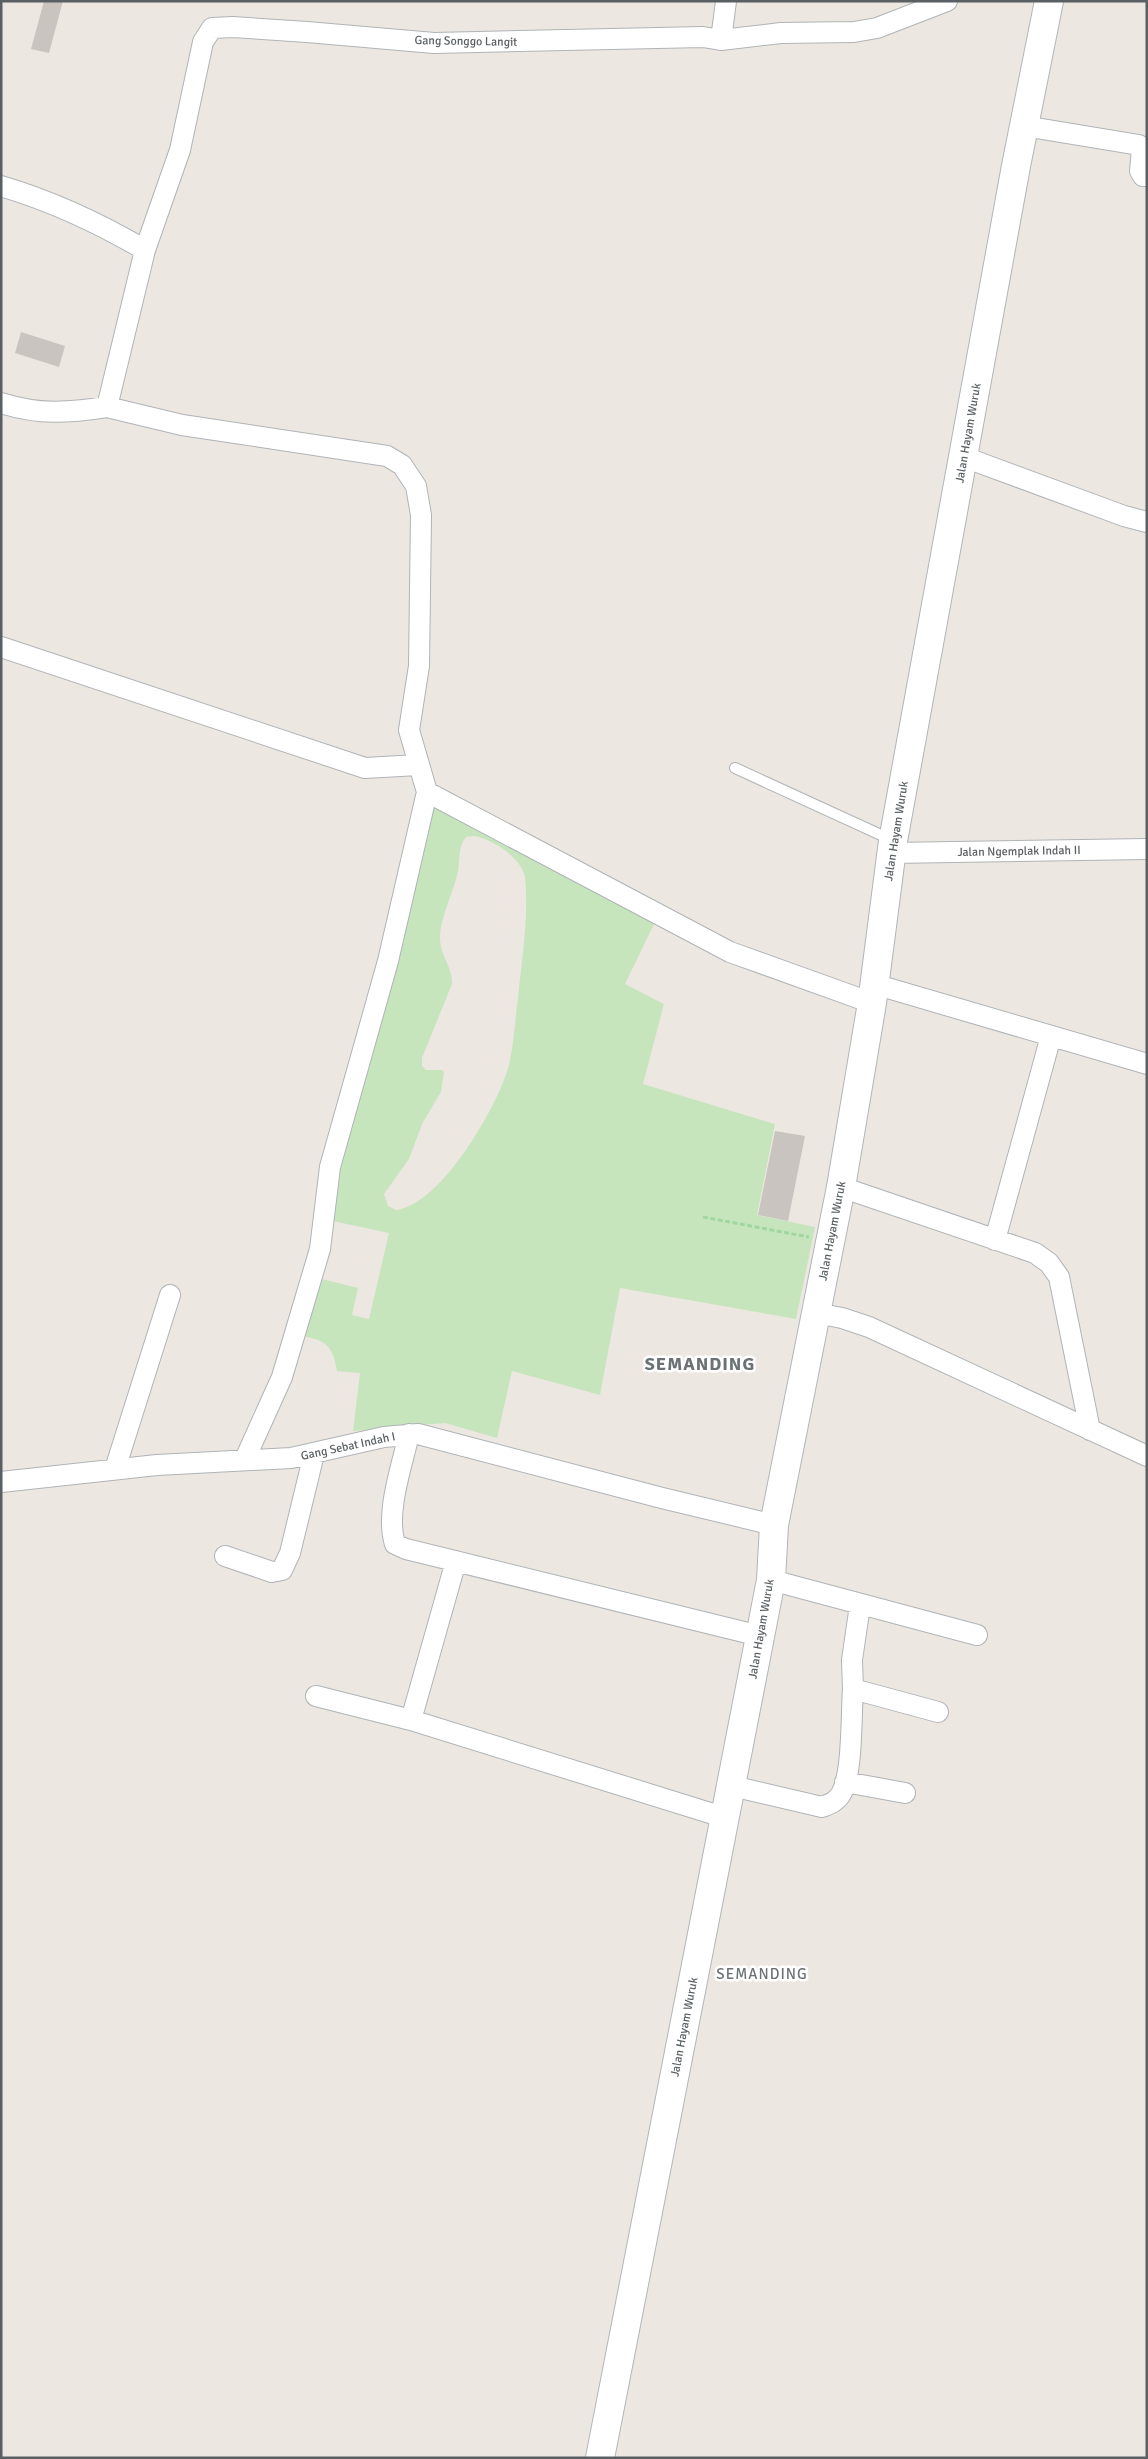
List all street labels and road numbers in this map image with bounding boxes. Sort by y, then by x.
street label: Gang Songgo Langit [414,33,518,50]
street label: Jalan Hayam Wuruk [952,382,985,484]
street label: Jalan Hayam Wuruk [881,780,912,882]
street label: Jalan Ngemplak Indah II [957,843,1081,860]
street label: Jalan Hayam Wuruk [815,1180,849,1282]
street label: Gang Sebat Indah I [299,1429,397,1464]
street label: Jalan Hayam Wuruk [745,1578,778,1680]
street label: Jalan Hayam Wuruk [667,1976,701,2078]

